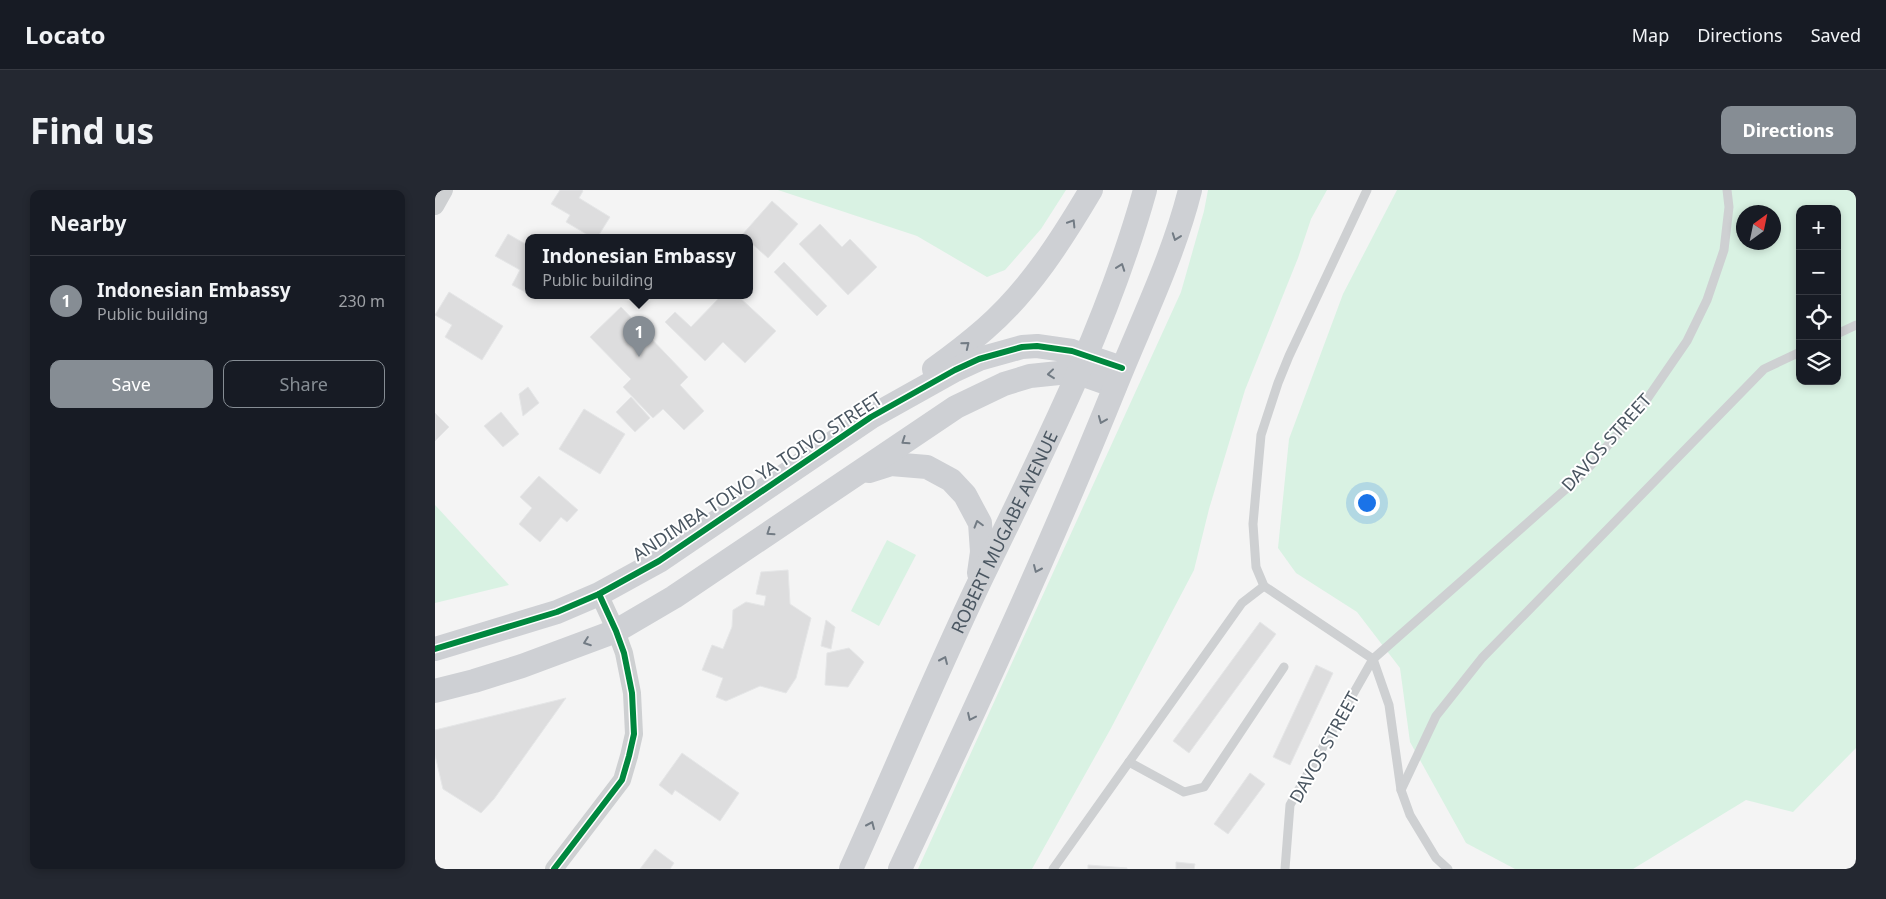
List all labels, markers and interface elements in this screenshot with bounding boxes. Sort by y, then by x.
text: Locato [25,18,106,51]
text: Map [1632,23,1669,47]
text: Directions [1697,23,1783,47]
text: Saved [1811,23,1861,47]
button: Directions [1721,106,1856,154]
text: Find us [30,107,154,154]
north arrow [1736,205,1781,250]
map controls [1796,205,1841,385]
button: + [1796,205,1841,250]
text: Nearby [50,209,126,237]
one-way arrow [1065,219,1075,228]
one-way arrow [1172,232,1182,240]
popup [525,234,753,299]
text: Indonesian Embassy [542,243,736,269]
button: − [1796,250,1841,295]
one-way arrow [1115,263,1125,272]
text: Public building [542,269,653,291]
text: Indonesian Embassy [97,277,291,303]
text: 1 [61,290,71,312]
text: 230 m [338,290,385,312]
button: locate [1796,295,1841,340]
text: Public building [97,303,208,325]
pin: 1 [623,316,655,357]
button: layers [1796,340,1841,385]
one-way arrow [960,341,969,350]
button: Save [50,360,213,408]
button: Share [223,360,385,408]
one-way arrow [1046,368,1054,379]
street label: ANDIMBA TOIVO YA TOIVO STREET [627,386,887,566]
street label: DAVOS STREET [1556,388,1656,496]
one-way arrow [1098,415,1108,423]
street label: ROBERT MUGABE AVENUE [945,427,1063,637]
one-way arrow [901,435,911,444]
your location [1354,490,1380,516]
one-way arrow [974,520,984,529]
one-way arrow [767,526,776,535]
one-way arrow [1033,564,1044,573]
one-way arrow [583,636,592,646]
one-way arrow [938,656,949,665]
street label: DAVOS STREET [1283,687,1365,807]
one-way arrow [966,712,977,721]
one-way arrow [864,821,874,830]

